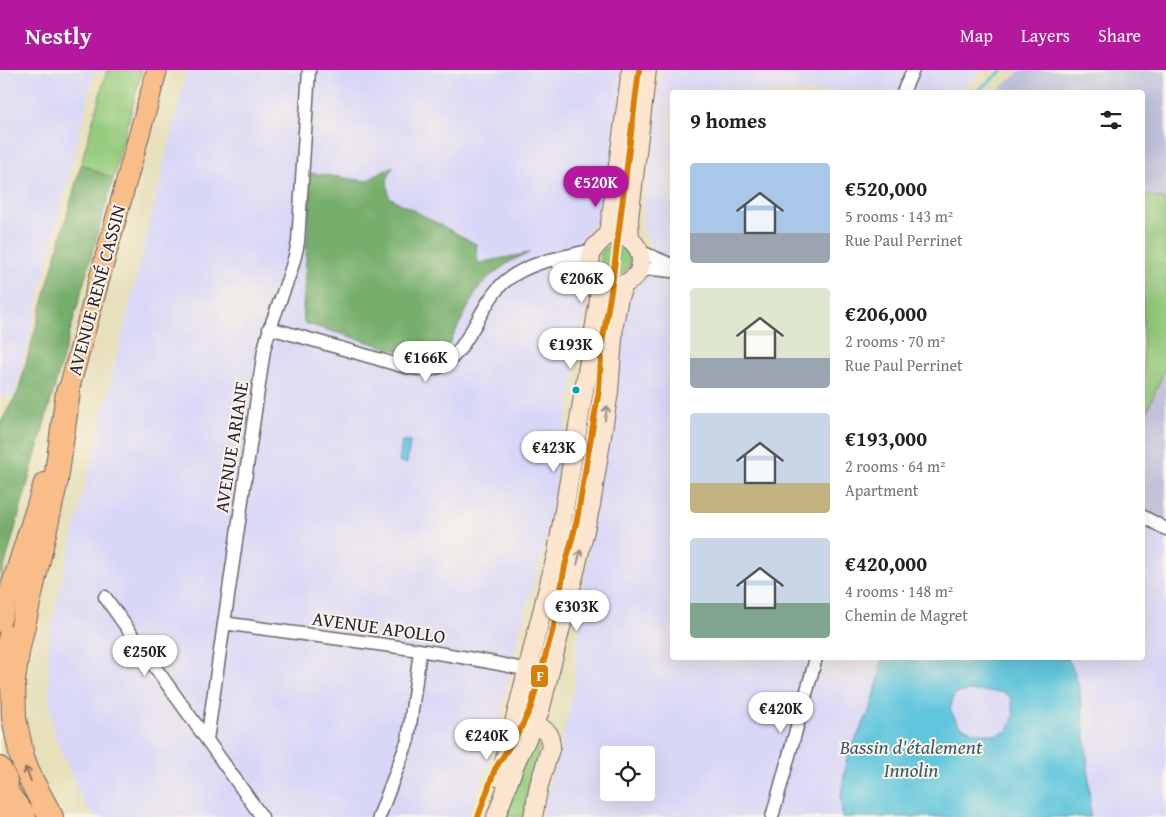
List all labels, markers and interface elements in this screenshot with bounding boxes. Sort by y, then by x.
text: Nestly [25,18,92,53]
text: Map [960,22,993,49]
text: Layers [1021,22,1070,49]
text: Share [1098,22,1141,49]
text: 9 homes [690,105,766,136]
icon: filters [1097,106,1125,134]
pin: €520K [561,166,631,208]
text: €520K [574,170,618,194]
text: €520,000 [845,173,927,204]
icon: home [730,183,790,243]
street label: AVENUE RENÉ CASSIN [60,202,132,378]
text: 5 rooms · 143 m² [845,204,953,228]
text: Rue Paul Perrinet [845,228,963,252]
pin: €206K [547,262,617,304]
text: €206K [560,266,604,290]
text: €206,000 [845,298,927,329]
icon: home [730,308,790,368]
pin: €193K [536,328,606,370]
text: 2 rooms · 70 m² [845,329,945,353]
text: €193K [549,332,593,356]
pin: €166K [391,340,461,383]
text: €166K [404,345,448,369]
text: Rue Paul Perrinet [845,353,963,377]
street label: AVENUE ARIANE [207,379,255,515]
unlabelled marker [571,385,581,395]
one-way arrow [601,405,611,421]
text: €193,000 [845,423,927,454]
pin: €423K [519,430,589,473]
icon: home [730,433,790,493]
text: €423K [532,435,576,459]
text: 2 rooms · 64 m² [845,454,945,478]
text: Apartment [845,478,918,502]
text: €420,000 [845,548,927,579]
one-way arrow [575,550,584,566]
icon: home [730,558,790,618]
text: 4 rooms · 148 m² [845,579,953,603]
pin: €303K [542,590,612,632]
text: €303K [555,594,599,618]
text: Chemin de Magret [845,603,968,627]
street label: AVENUE APOLLO [311,604,447,650]
pin: €250K [110,634,180,677]
text: €250K [123,639,167,663]
line badge: F [530,664,549,688]
text: F [536,666,544,686]
pin: €420K [746,692,816,734]
text: €420K [759,696,803,720]
pin: €240K [452,718,522,761]
text: €240K [465,723,509,747]
water label: Bassin d'étalement Innolin [839,732,983,784]
map controls [600,746,655,801]
button: locate [600,746,655,801]
one-way arrow [23,767,33,782]

